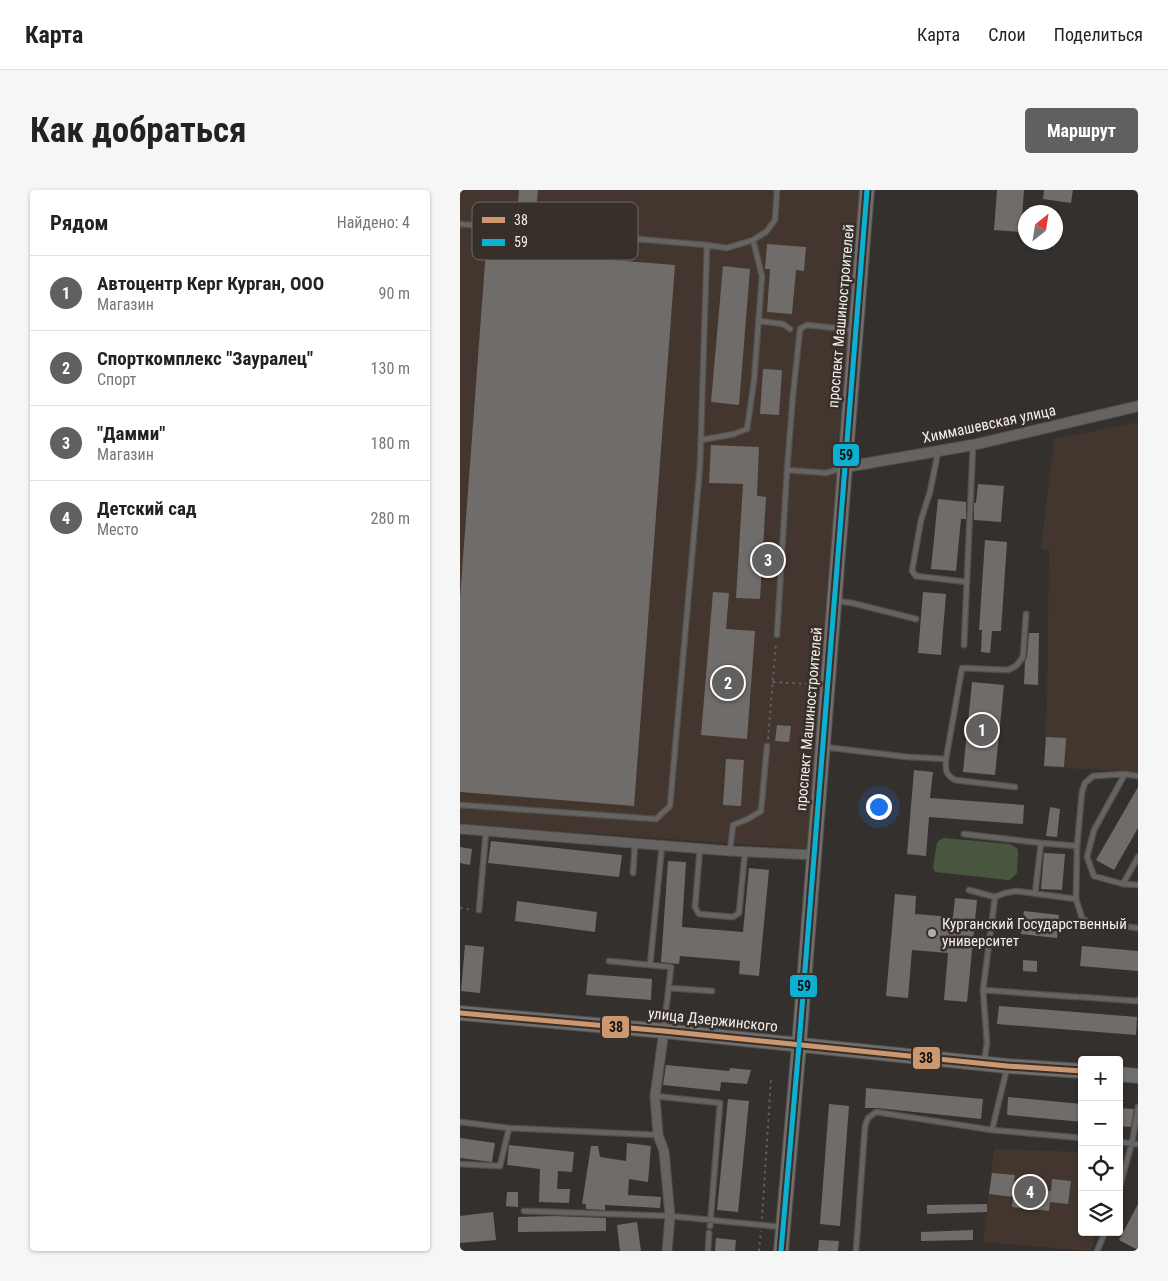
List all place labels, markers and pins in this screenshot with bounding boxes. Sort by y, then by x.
pin: 3 [752,541,784,579]
pin: 2 [712,664,744,702]
pin: 1 [966,711,998,749]
place label: Курганский Государственный университет [942,915,1127,950]
marker: Курганский Государственный университет [926,927,938,939]
pin: 4 [1014,1173,1046,1211]

